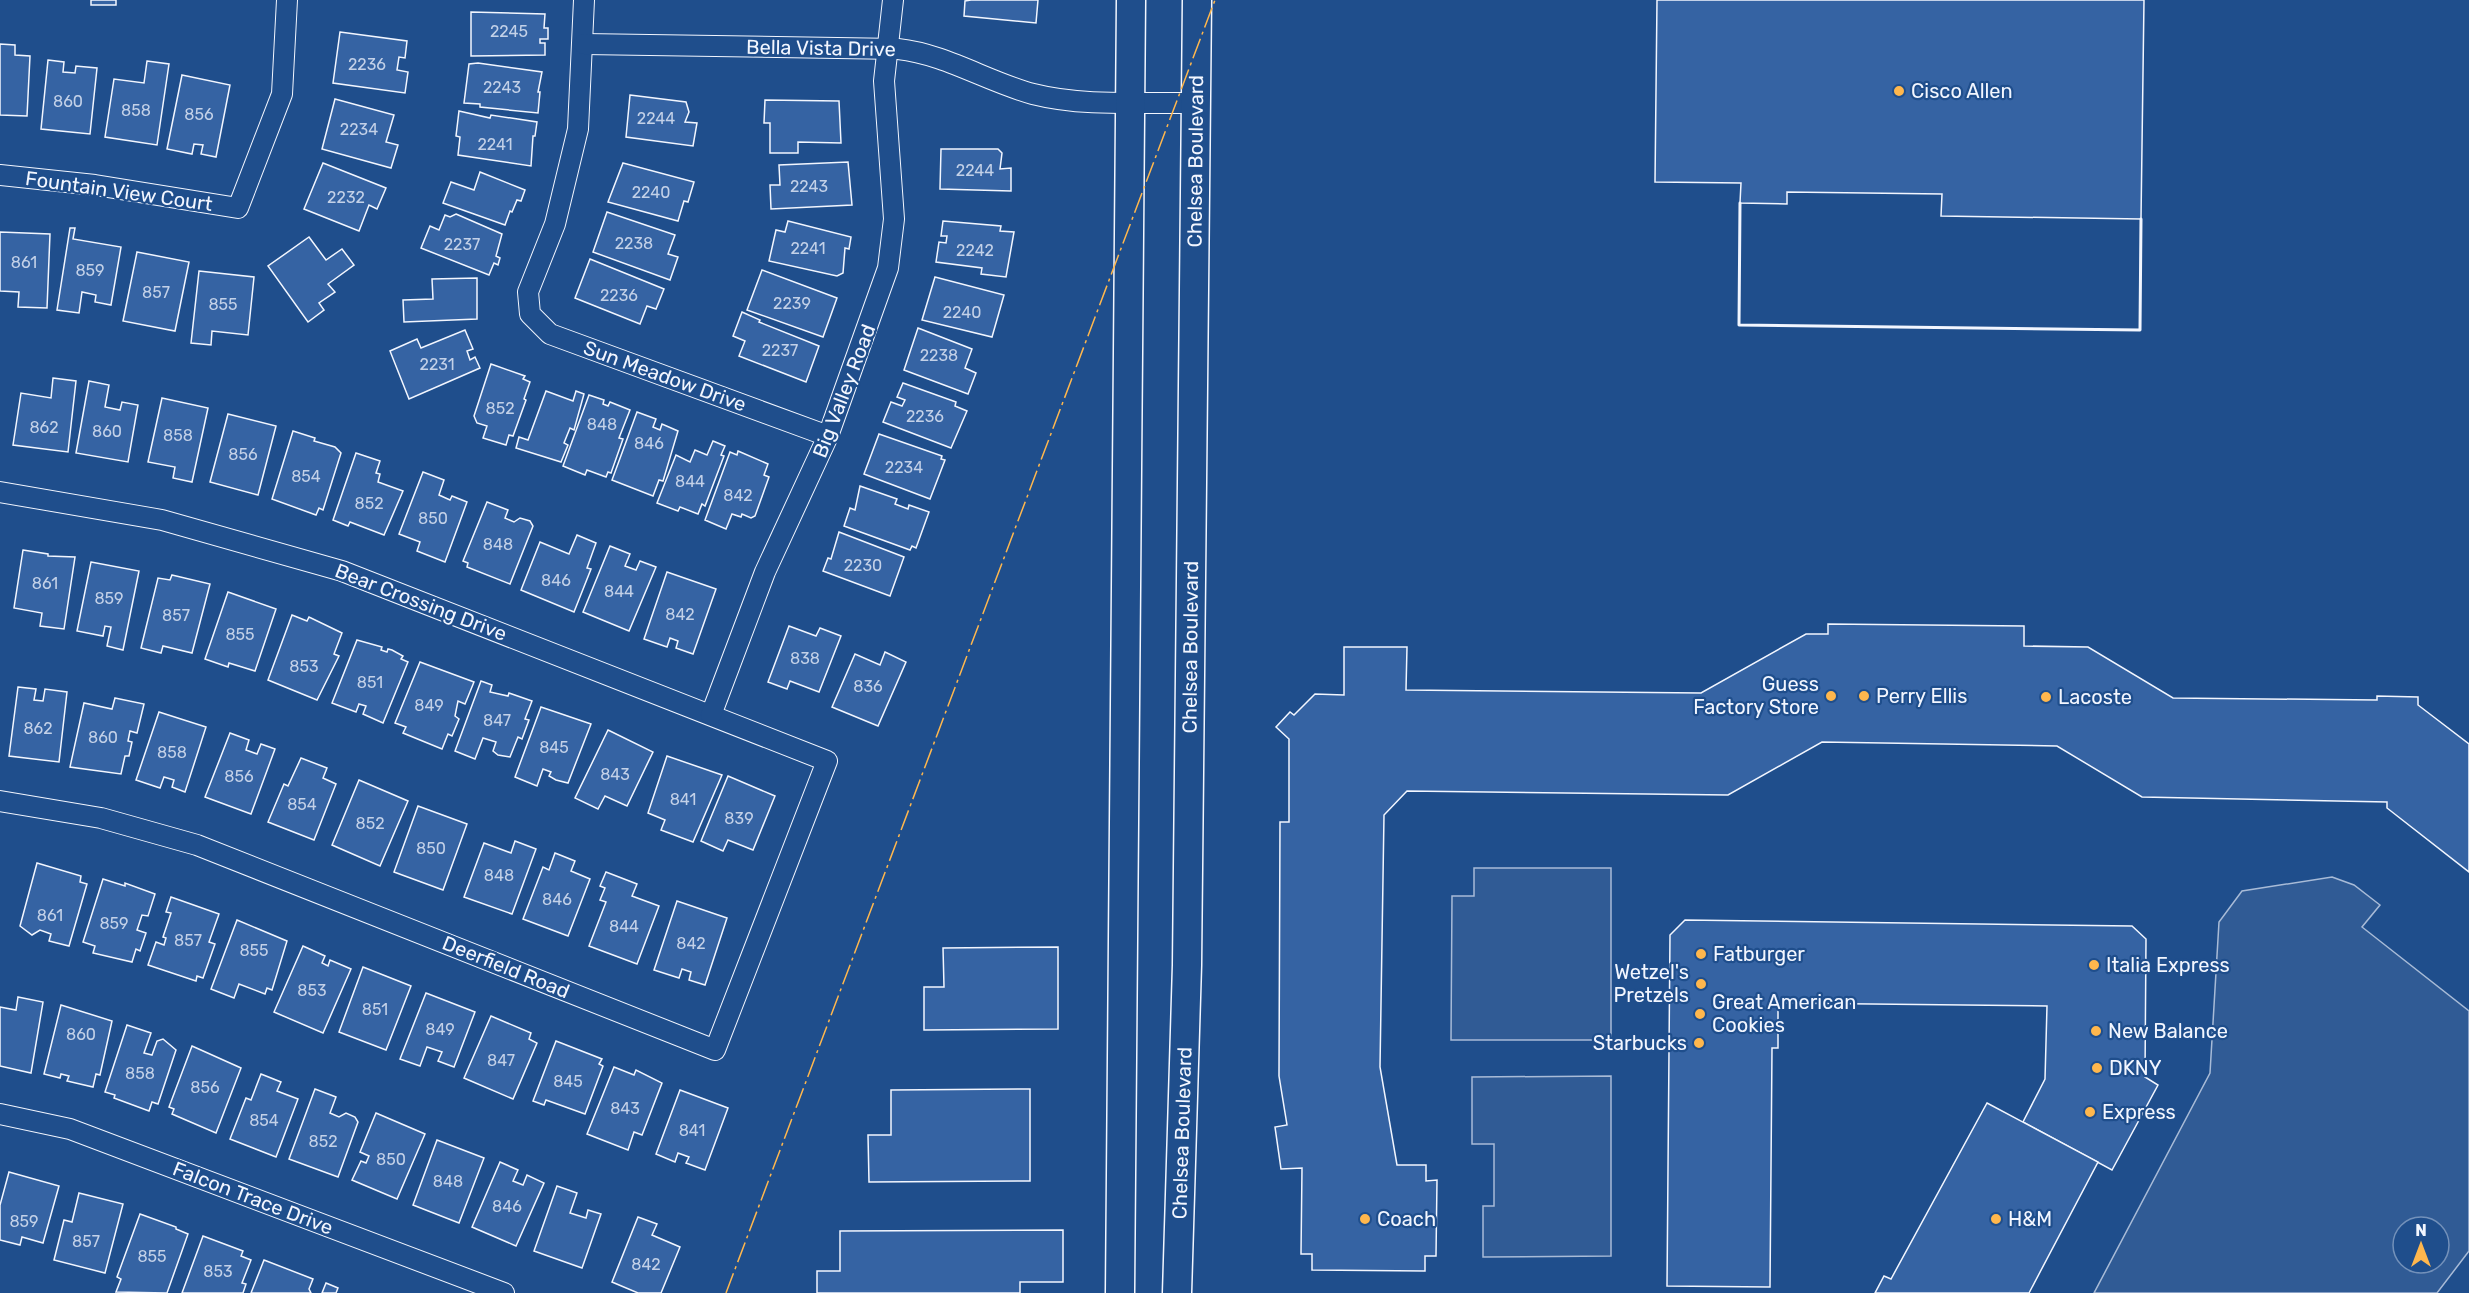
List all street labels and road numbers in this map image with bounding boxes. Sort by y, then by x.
street label: Bella Vista Drive [746,35,896,61]
street label: Chelsea Boulevard [1182,75,1208,248]
street label: Fountain View Court [24,166,214,216]
street label: Big Valley Road [808,321,880,461]
street label: Sun Meadow Drive [580,335,750,417]
street label: Bear Crossing Drive [332,558,510,646]
street label: Chelsea Boulevard [1177,561,1203,734]
street label: Deerfield Road [439,931,573,1003]
street label: Chelsea Boulevard [1167,1046,1197,1220]
street label: Falcon Trace Drive [169,1156,337,1240]

